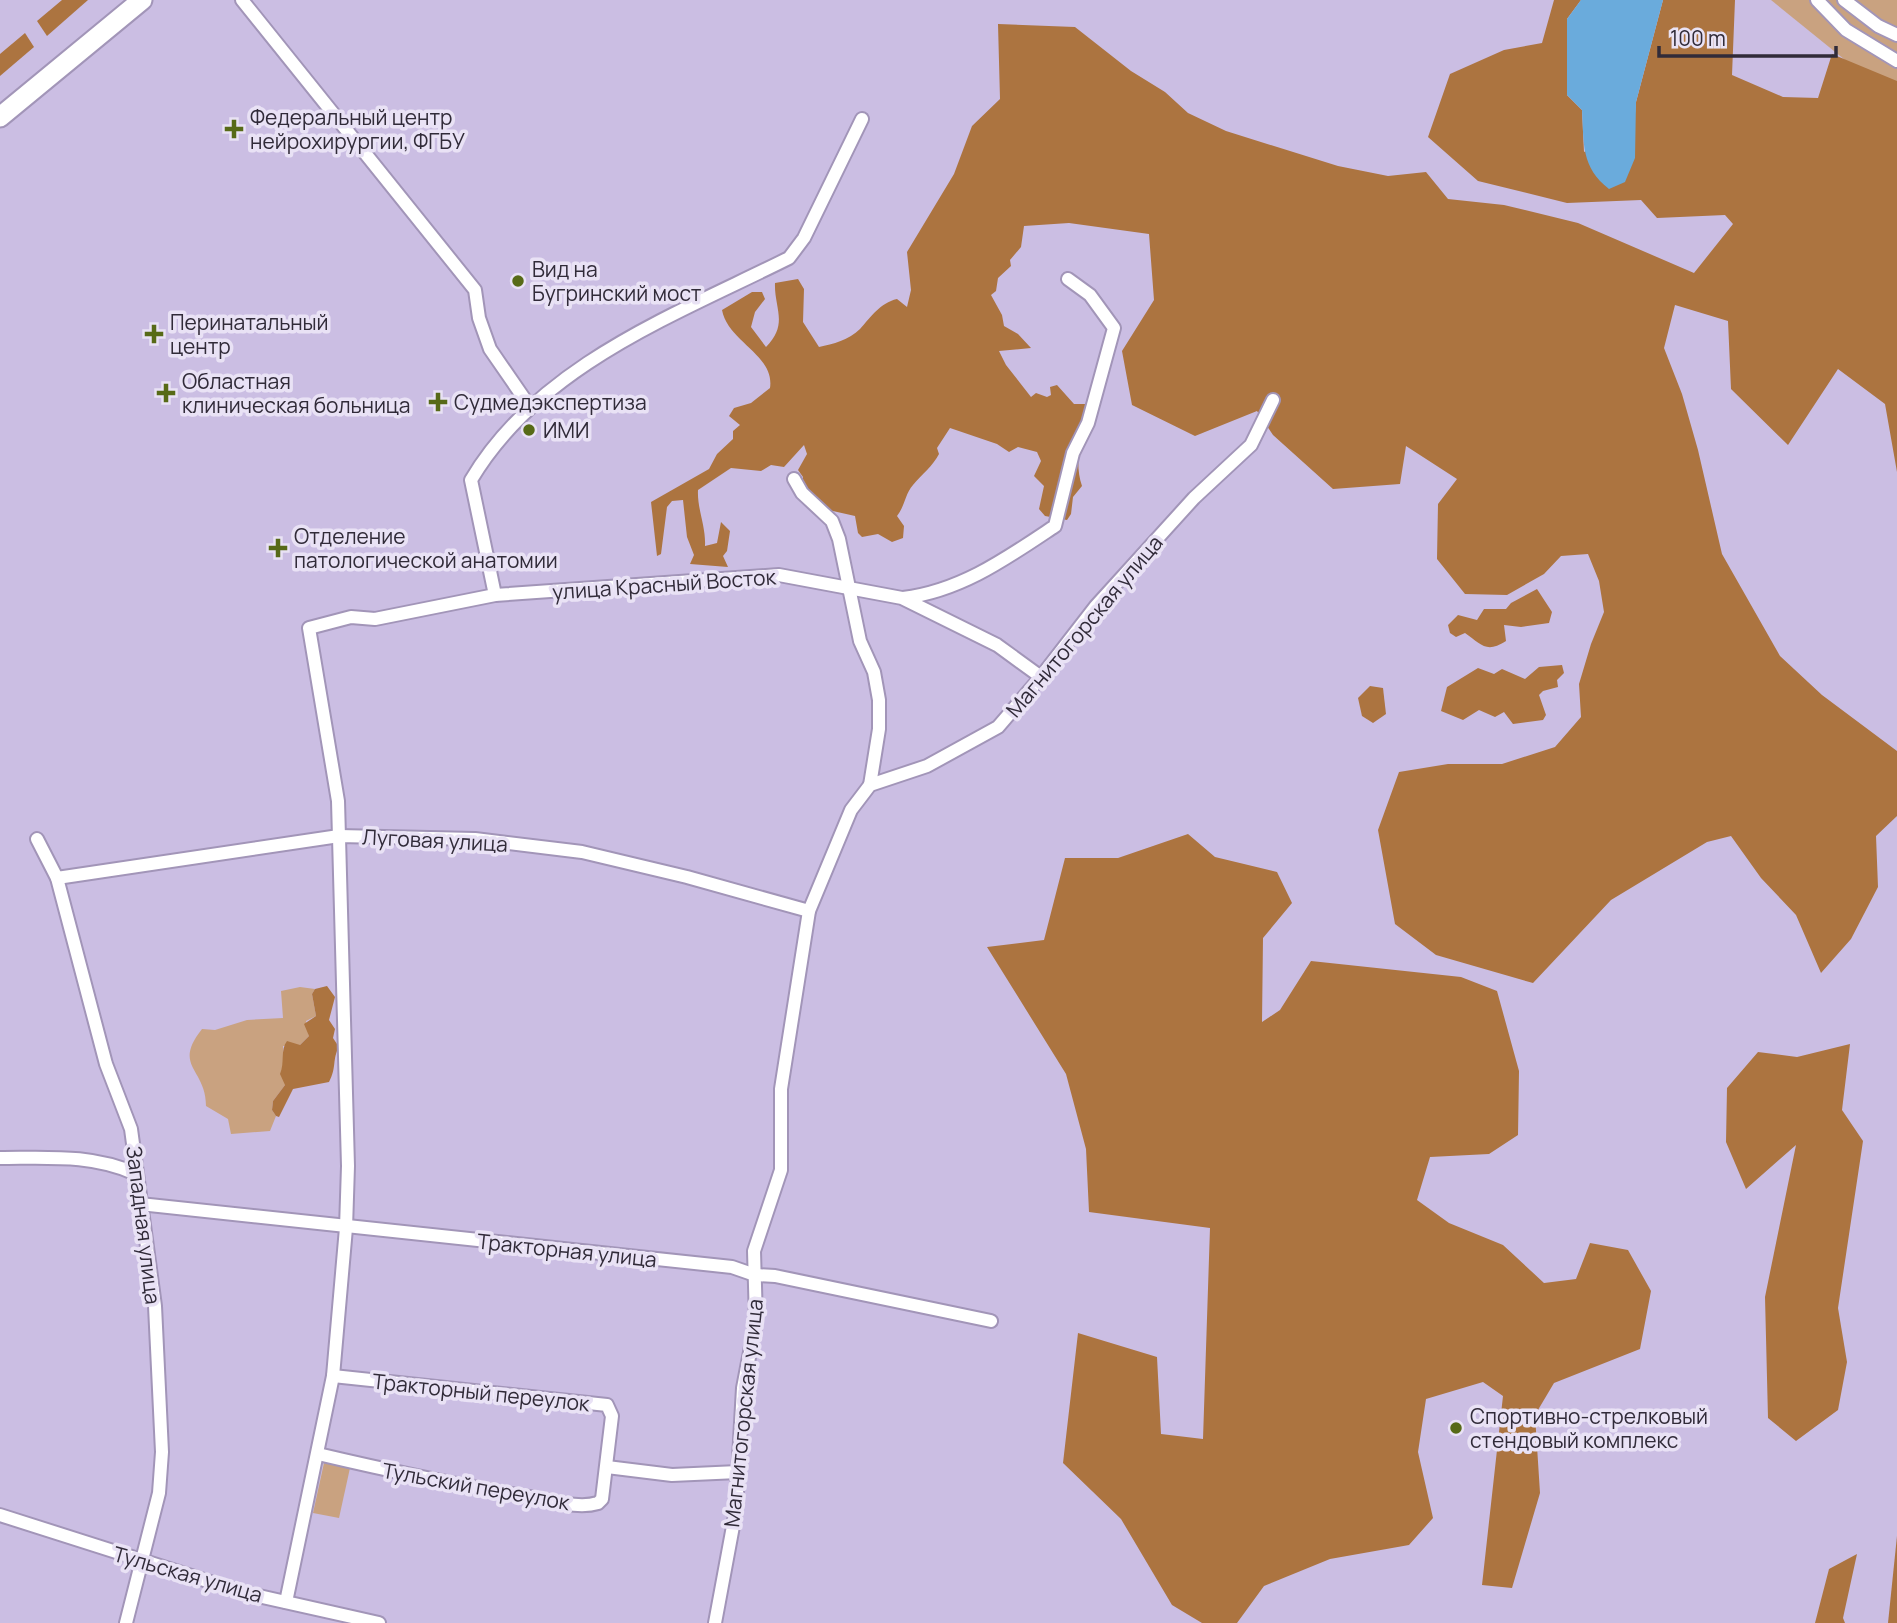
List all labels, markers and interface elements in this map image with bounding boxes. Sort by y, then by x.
scale bar [1659,14,1836,58]
text: 100 m [1670,24,1726,52]
place label: Федеральный центр нейрохирургии, ФГБУ [250,103,465,155]
marker: Федеральный центр нейрохирургии, ФГБУ [224,119,244,139]
place label: Вид на Бугринский мост [532,255,702,307]
marker: Вид на Бугринский мост [510,273,526,289]
place label: Перинатальный центр [170,308,329,360]
marker: Перинатальный центр [144,324,164,344]
place label: Областная клиническая больница [182,367,410,419]
marker: Областная клиническая больница [156,383,176,403]
place label: Судмедэкспертиза [454,388,647,416]
marker: Судмедэкспертиза [428,392,448,412]
place label: ИМИ [543,416,589,444]
marker: ИМИ [521,422,537,438]
place label: Отделение патологической анатомии [294,522,558,574]
street label: Магнитогорская улица [1000,529,1168,723]
marker: Отделение патологической анатомии [268,538,288,558]
street label: улица Красный Восток [551,562,777,606]
street label: Луговая улица [361,822,509,858]
street label: Западная улица [120,1144,168,1306]
street label: Тракторная улица [476,1227,658,1273]
street label: Магнитогорская улица [717,1297,769,1529]
street label: Тракторный переулок [371,1367,592,1417]
place label: Спортивно-стрелковый стендовый комплекс [1470,1402,1708,1454]
marker: Спортивно-стрелковый стендовый комплекс [1448,1420,1464,1436]
street label: Тульский переулок [380,1456,572,1516]
street label: Тульская улица [110,1539,266,1609]

